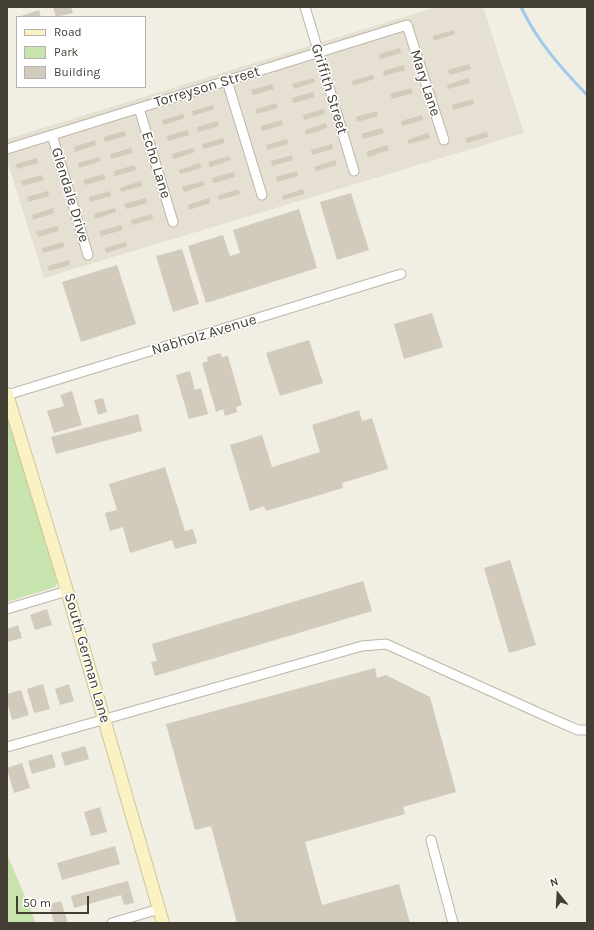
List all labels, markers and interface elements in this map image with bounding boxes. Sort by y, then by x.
legend [16,16,146,88]
text: Road [54,25,82,39]
street label: Griffith Street [307,42,351,136]
text: Park [54,45,78,59]
street label: Mary Lane [406,47,444,119]
street label: Torreyson Street [152,62,262,112]
text: Building [54,65,100,79]
street label: Echo Lane [137,129,175,201]
street label: Glendale Drive [47,145,93,245]
street label: Nabholz Avenue [149,310,259,360]
street label: South German Lane [60,591,114,725]
north arrow [538,874,578,914]
text: N [548,875,560,890]
scale bar [18,888,91,914]
text: 50 m [23,896,51,910]

